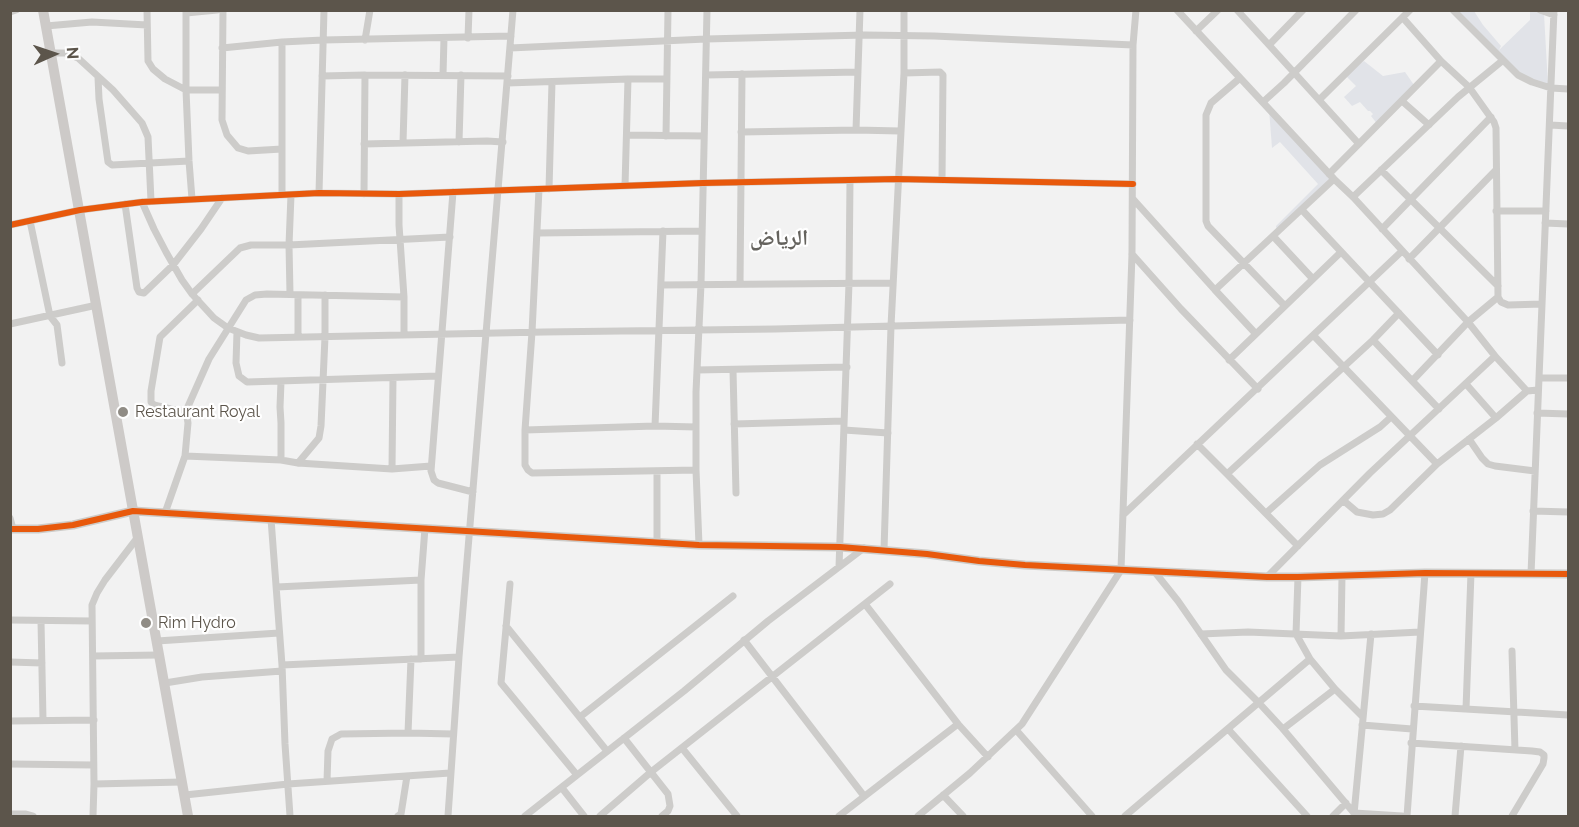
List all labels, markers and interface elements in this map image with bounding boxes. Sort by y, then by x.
north arrow [24,24,84,84]
text: N [63,46,82,60]
district label: الرياض [750,225,808,251]
place label: Restaurant Royal [135,402,260,422]
marker: Restaurant Royal [116,405,130,419]
place label: Rim Hydro [158,613,236,633]
marker: Rim Hydro [139,616,153,630]

